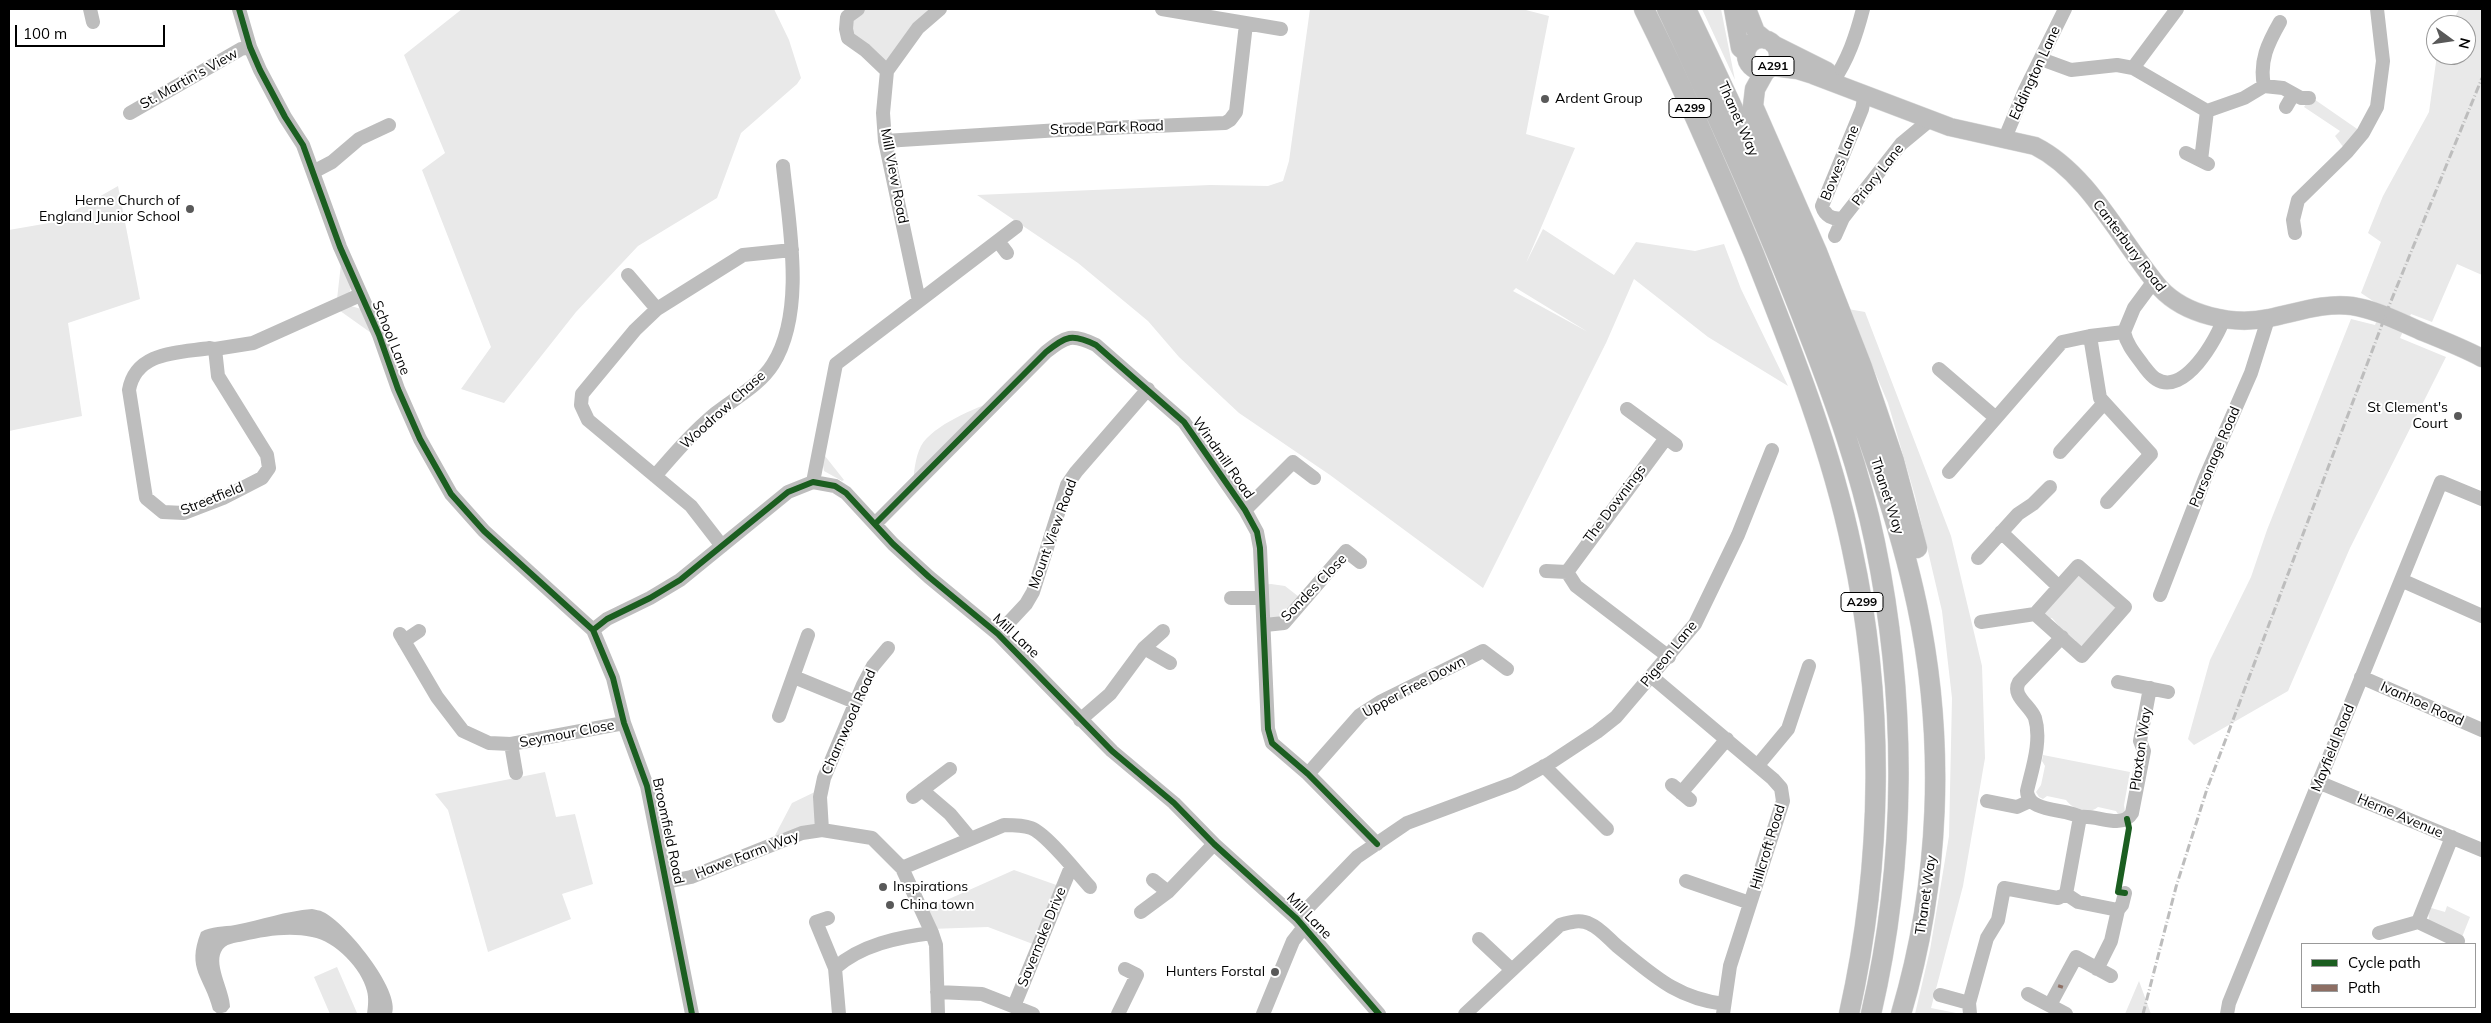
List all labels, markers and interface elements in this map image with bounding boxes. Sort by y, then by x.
scale bar [18,15,168,47]
north arrow [2426,15,2476,65]
street label: Eddington Lane [2006,23,2064,123]
text: 100 m [23,24,67,43]
text: N [2455,36,2475,51]
street label: St. Martin's View [137,45,241,113]
road number: A291 [1752,56,1794,76]
street label: Thanet Way [1714,79,1762,159]
place label: Ardent Group [1555,91,1643,107]
marker: Ardent Group [1539,93,1551,105]
road number: A299 [1669,99,1711,118]
street label: Strode Park Road [1050,118,1164,138]
street label: Bowes Lane [1817,123,1863,203]
street label: Mill View Road [877,127,911,225]
street label: Priory Lane [1849,141,1907,209]
place label: Herne Church of England Junior School [39,193,180,226]
street label: Canterbury Road [2089,197,2169,295]
marker: Herne Church of England Junior School [184,203,196,215]
street label: School Lane [368,298,414,378]
street label: Woodrow Chase [677,367,769,453]
place label: St Clement's Court [2367,400,2448,432]
street label: Parsonage Road [2186,404,2244,510]
marker: St Clement's Court [2452,410,2464,422]
street label: Windmill Road [1189,414,1257,502]
street label: Thanet Way [1867,455,1907,537]
street label: The Downings [1580,462,1650,546]
street label: Mount View Road [1025,477,1081,591]
street label: Streetfield [178,479,246,519]
street label: Sondes Close [1278,551,1350,625]
road number: A299 [1841,592,1883,612]
street label: Mill Lane [989,610,1043,662]
street label: Pigeon Lane [1637,618,1701,690]
street label: Upper Free Down [1360,653,1468,721]
street label: Charnwood Road [818,667,880,777]
street label: Ivanhoe Road [2378,678,2466,730]
street label: Mayfield Road [2308,702,2358,794]
street label: Plaxton Way [2127,706,2155,792]
street label: Seymour Close [518,717,616,751]
street label: Broomfield Road [649,776,687,886]
street label: Herne Avenue [2355,790,2445,842]
street label: Hillcroft Road [1747,803,1789,891]
street label: Hawe Farm Way [693,827,801,883]
street label: Thanet Way [1912,854,1940,936]
place label: Inspirations [893,879,968,895]
marker: Inspirations [877,881,889,893]
street label: Savernake Drive [1014,885,1070,989]
street label: Mill Lane [1283,889,1335,943]
place label: China town [900,897,974,913]
marker: China town [884,899,896,911]
legend [2301,943,2476,1008]
text: Cycle path [2348,953,2421,972]
place label: Hunters Forstal [1166,964,1265,980]
marker: Hunters Forstal [1269,966,1281,978]
text: Path [2348,978,2380,997]

